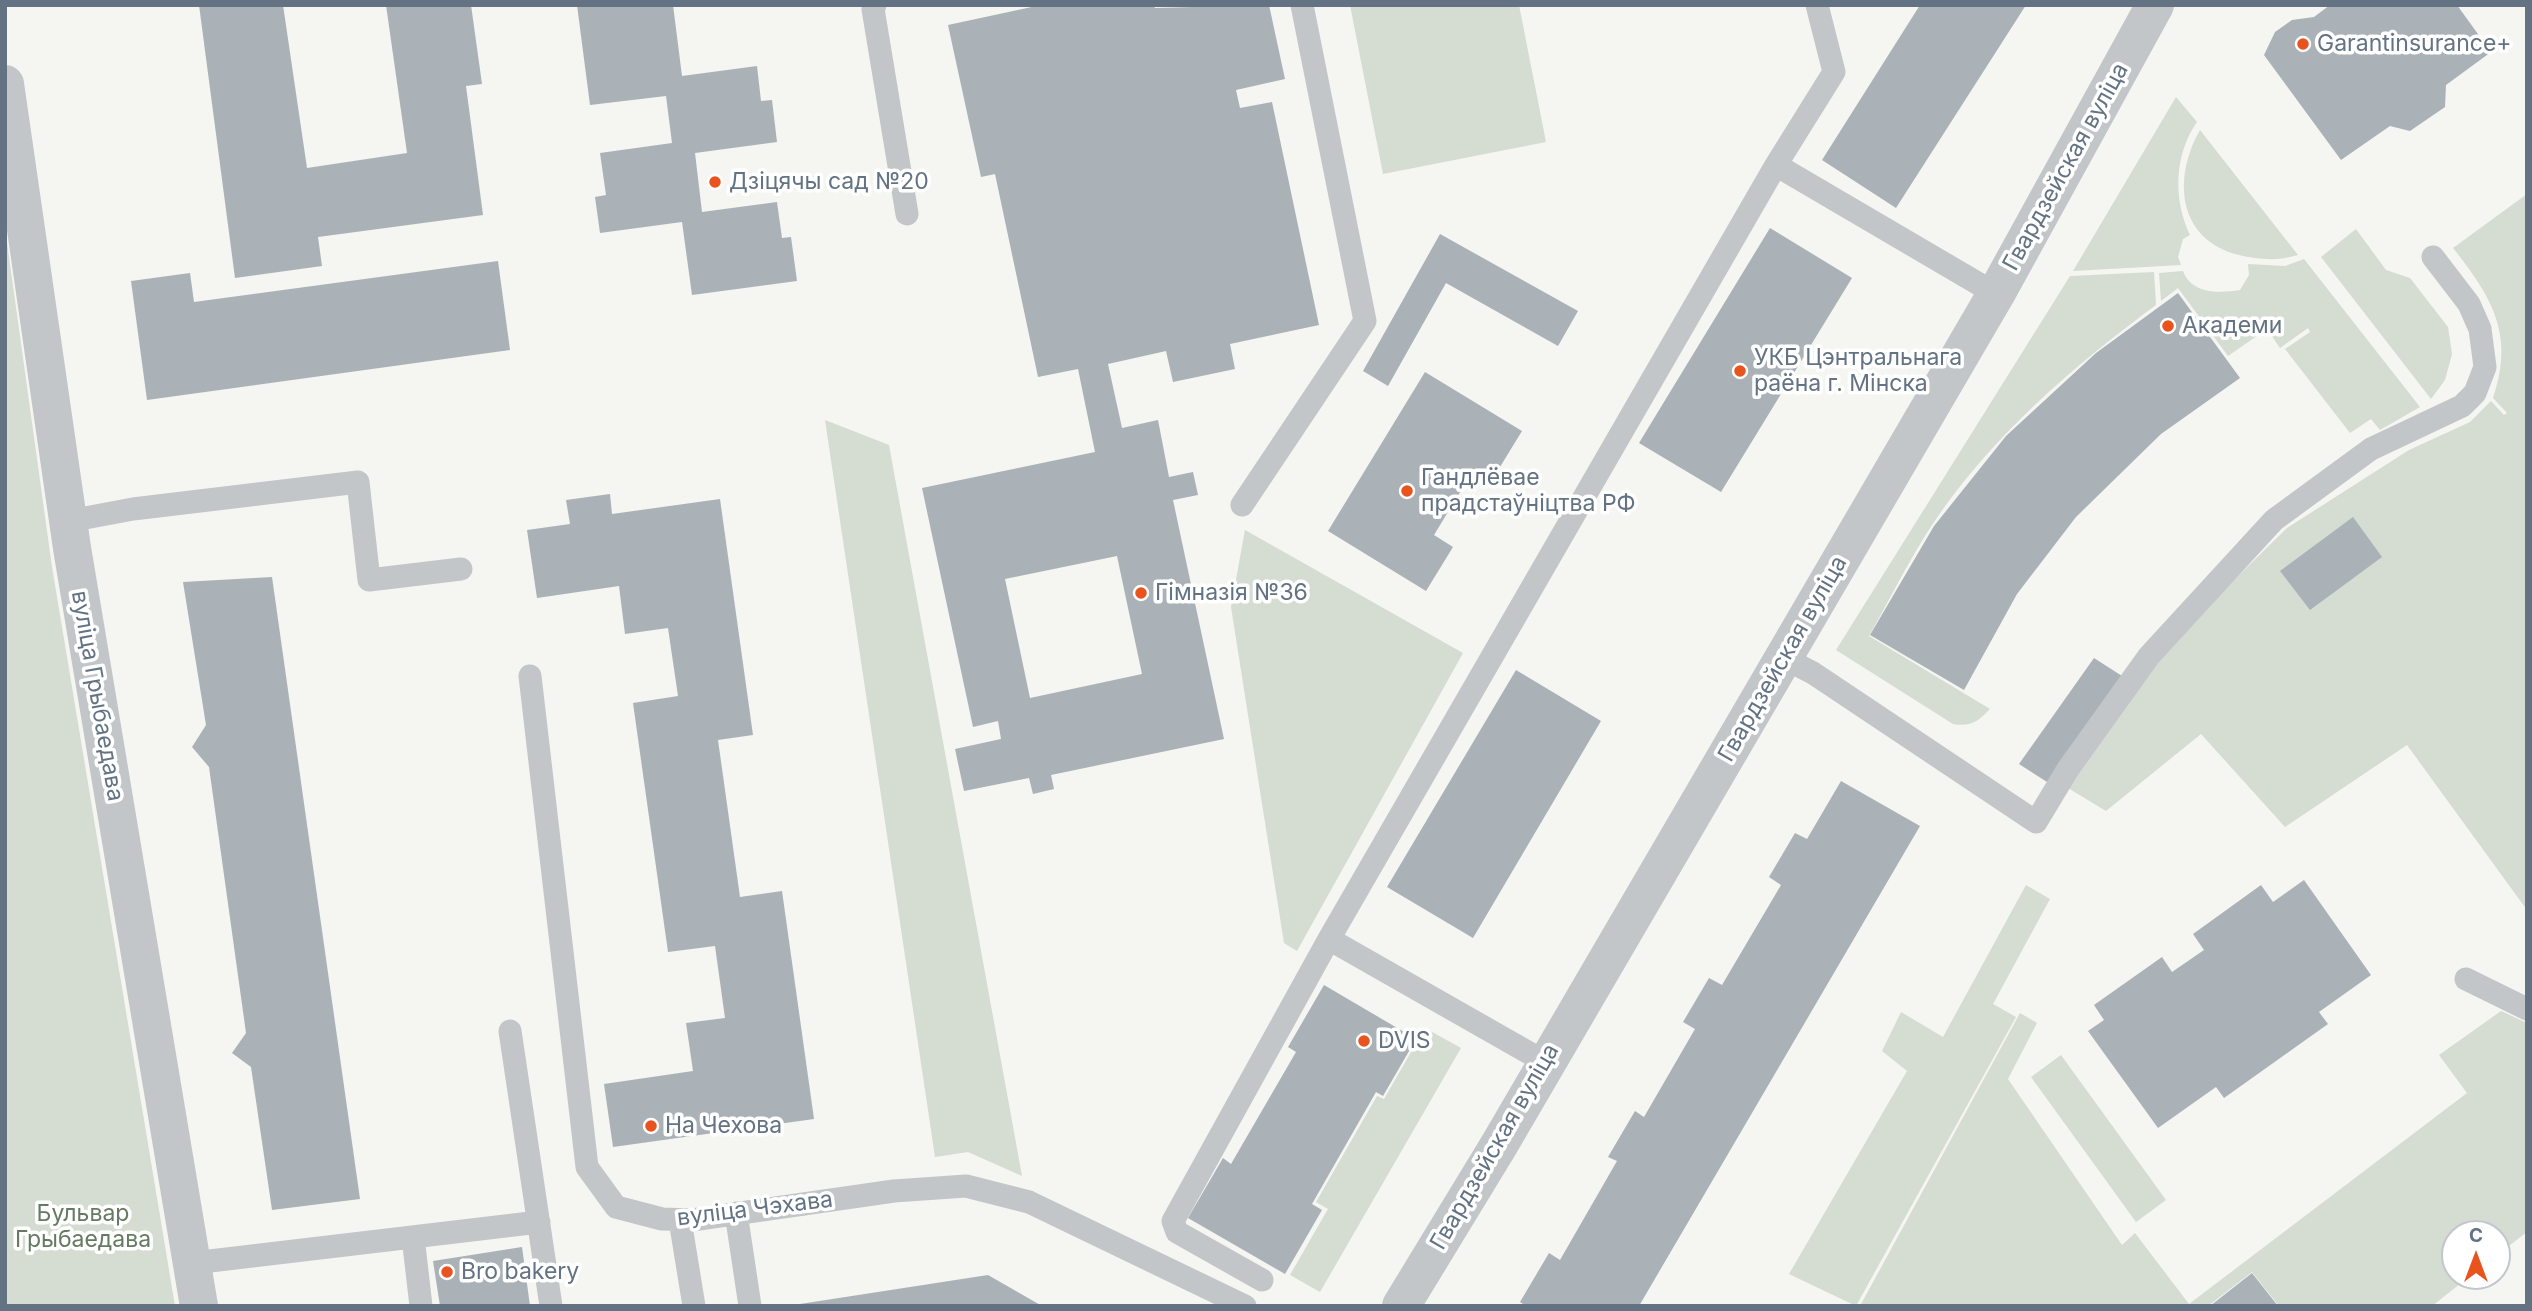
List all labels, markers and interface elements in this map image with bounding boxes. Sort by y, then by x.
place label: Garantinsurance+ [2317,30,2512,58]
marker: Garantinsurance+ [2295,36,2311,52]
street label: Гвардзейская вуліца [1997,58,2135,276]
place label: Дзіцячы сад №20 [729,168,929,196]
marker: Дзіцячы сад №20 [707,174,723,190]
place label: Академи [2182,312,2282,340]
marker: Академи [2160,318,2176,334]
place label: УКБ Цэнтральнага раёна г. Мінска [1754,344,1962,398]
marker: УКБ Цэнтральнага раёна г. Мінска [1732,363,1748,379]
place label: Гандлёвае прадстаўніцтва РФ [1421,464,1636,518]
marker: Гандлёвае прадстаўніцтва РФ [1399,483,1415,499]
street label: Гвардзейская вуліца [1713,551,1853,767]
place label: Гімназія №36 [1155,579,1308,607]
marker: Гімназія №36 [1133,585,1149,601]
street label: вуліца Грыбаедава [65,589,129,803]
place label: DVIS [1378,1027,1431,1055]
marker: DVIS [1356,1033,1372,1049]
street label: Гвардзейская вуліца [1425,1039,1565,1255]
place label: На Чехова [665,1112,782,1140]
marker: На Чехова [643,1118,659,1134]
street label: вуліца Чэхава [676,1186,834,1232]
park label: Бульвар Грыбаедава [15,1200,151,1254]
north arrow [2441,1220,2511,1290]
text: С [2469,1224,2483,1247]
place label: Bro bakery [461,1258,579,1286]
marker: Bro bakery [439,1264,455,1280]

